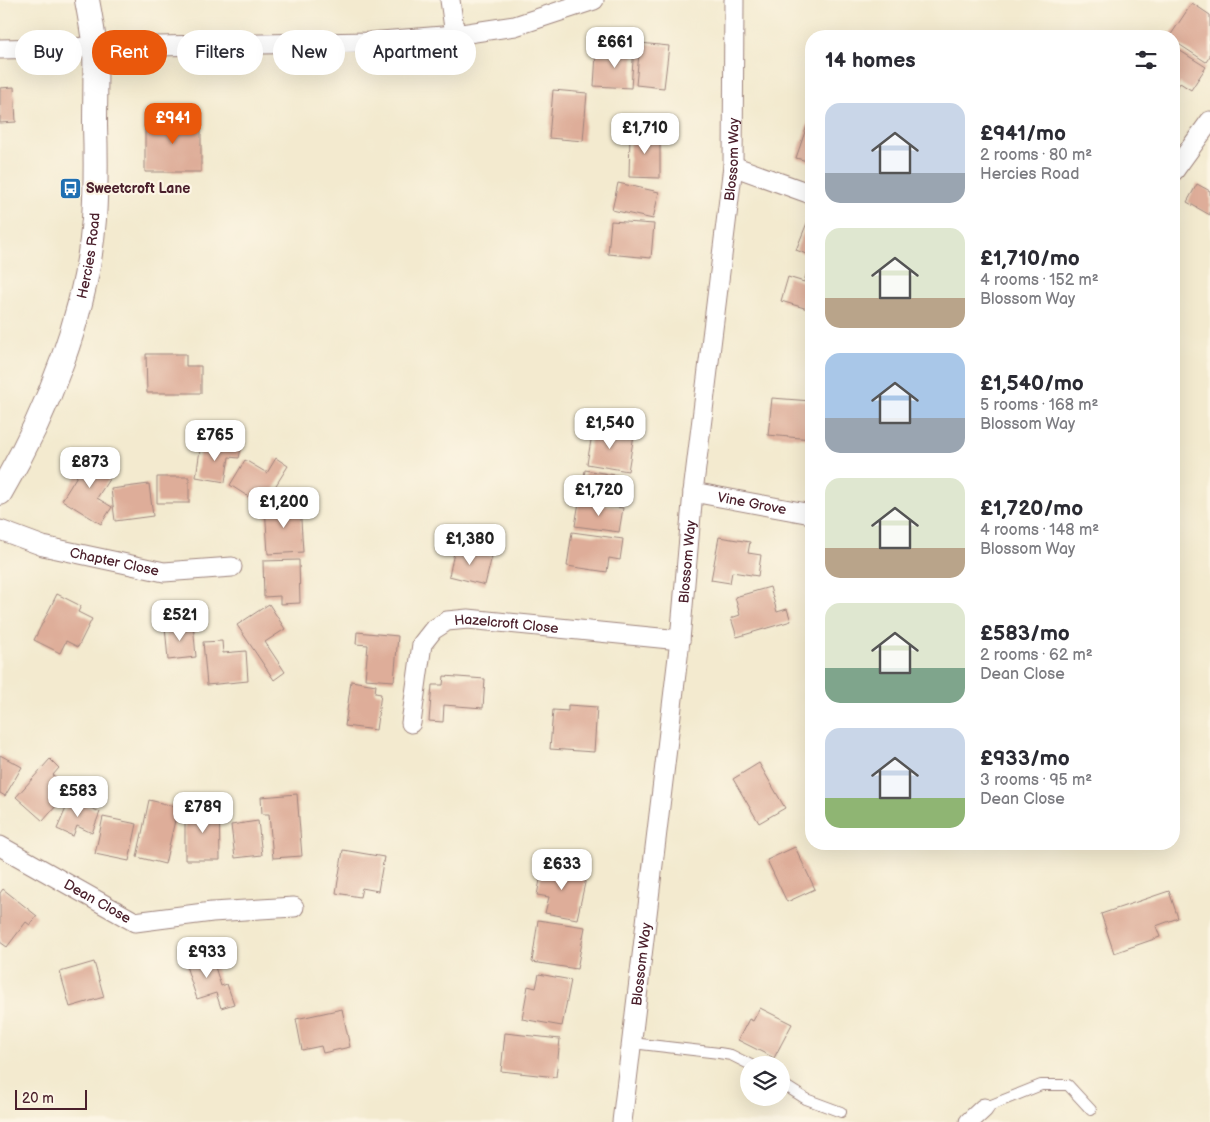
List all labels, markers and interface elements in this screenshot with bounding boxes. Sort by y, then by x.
pin: £661 [585,27,645,69]
chip: Buy [15,30,82,75]
chip: Rent [92,30,167,75]
chip: Filters [177,30,263,75]
chip: New [273,30,345,75]
chip: Apartment [355,30,476,75]
text: £661 [597,33,633,52]
icon: filters [1132,46,1160,74]
text: 14 homes [825,48,916,73]
pin: £941 [143,102,203,145]
text: £941 [155,109,191,128]
pin: £1,710 [604,112,686,155]
street label: Blossom Way [720,117,742,202]
text: £1,710 [622,119,668,138]
text: £941/mo [980,121,1066,146]
icon: home [865,123,925,183]
text: 2 rooms · 80 m² [980,146,1092,165]
text: Hercies Road [980,165,1079,184]
bus stop icon: Sweetcroft Lane [58,176,82,200]
place label: Sweetcroft Lane [86,180,190,197]
street label: Hercies Road [73,212,103,300]
text: £1,710/mo [980,246,1080,271]
icon: home [865,248,925,308]
text: 4 rooms · 152 m² [980,271,1099,290]
text: Blossom Way [980,290,1075,309]
text: £1,540/mo [980,371,1084,396]
icon: home [865,373,925,433]
text: 5 rooms · 168 m² [980,396,1098,415]
pin: £1,540 [569,408,651,450]
text: £1,540 [586,414,634,433]
text: Blossom Way [980,415,1075,434]
pin: £765 [185,420,245,462]
text: £765 [196,426,234,445]
pin: £873 [60,446,120,489]
text: £873 [71,453,109,472]
pin: £1,720 [558,474,640,517]
text: £1,720 [575,481,623,500]
pin: £1,200 [243,486,325,529]
street label: Vine Grove [716,488,788,518]
text: £1,200 [259,493,309,512]
text: £1,720/mo [980,496,1083,521]
icon: home [865,498,925,558]
street label: Blossom Way [675,519,699,604]
text: 4 rooms · 148 m² [980,521,1099,540]
pin: £1,380 [429,524,511,566]
text: £1,380 [445,530,495,549]
text: Blossom Way [980,540,1075,559]
street label: Chapter Close [68,544,161,579]
pin: £521 [150,600,210,642]
text: £521 [162,606,198,625]
street label: Hazelcroft Close [454,610,559,636]
text: £583/mo [980,621,1070,646]
icon: home [865,623,925,683]
text: 2 rooms · 62 m² [980,646,1093,665]
text: Dean Close [980,665,1065,684]
text: £933/mo [980,746,1070,771]
icon: home [865,748,925,808]
text: 3 rooms · 95 m² [980,771,1092,790]
pin: £583 [48,776,108,818]
text: £583 [59,782,97,801]
text: Dean Close [980,790,1065,809]
pin: £789 [173,792,233,834]
text: £789 [184,798,222,817]
pin: £633 [532,848,592,891]
text: £633 [543,855,581,874]
street label: Dean Close [61,875,134,927]
street label: Blossom Way [628,921,655,1007]
pin: £933 [177,936,237,979]
text: £933 [188,943,226,962]
map controls [740,1056,790,1106]
button: layers [740,1056,790,1106]
scale bar [15,1087,88,1110]
text: 20 m [22,1090,54,1107]

